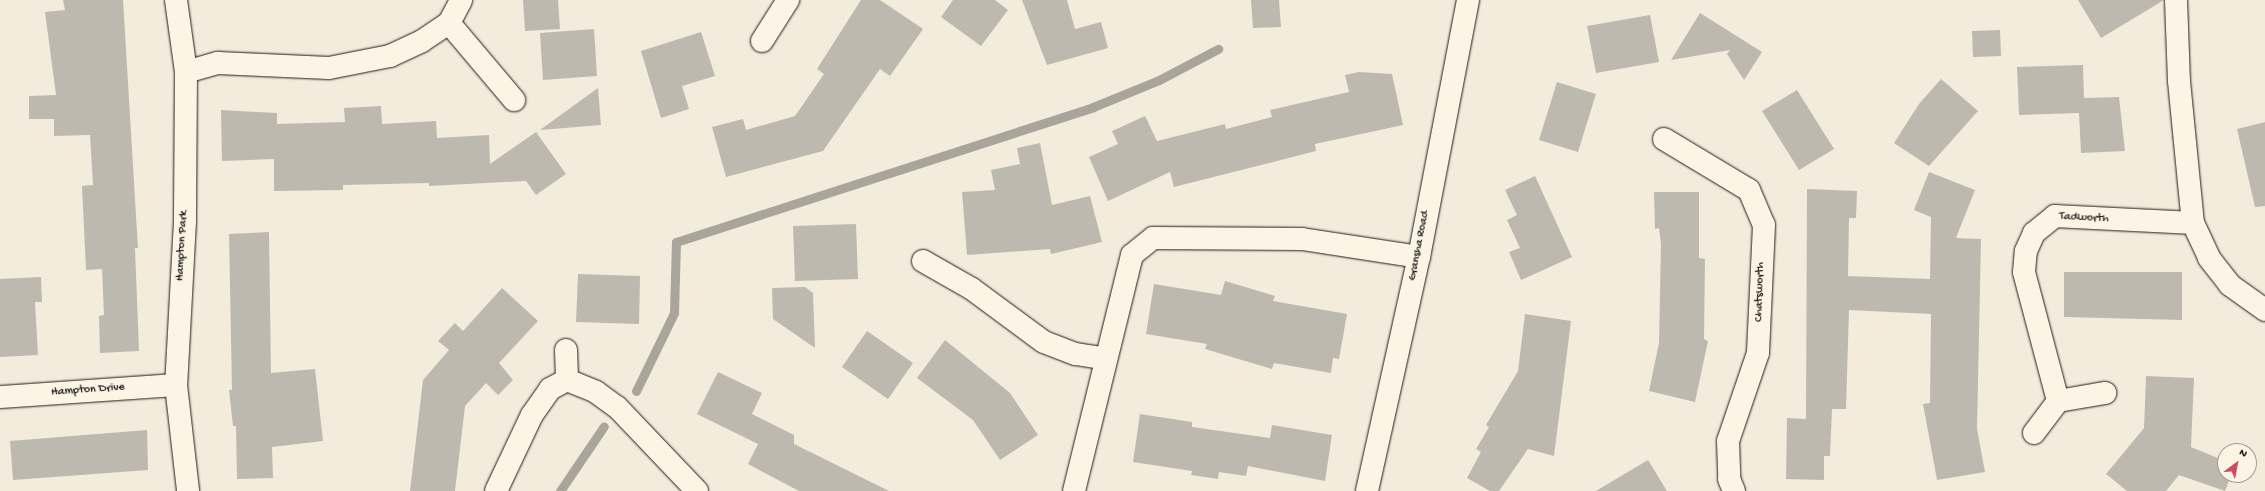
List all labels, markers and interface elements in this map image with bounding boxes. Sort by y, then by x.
street label: Hampton Park [174,210,192,282]
street label: Gransha Road [1406,210,1434,282]
street label: Tadworth [2059,211,2109,227]
street label: Chatsworth [1753,262,1769,322]
street label: Hampton Drive [51,381,125,401]
north arrow [2217,443,2257,483]
text: N [2237,447,2249,461]

